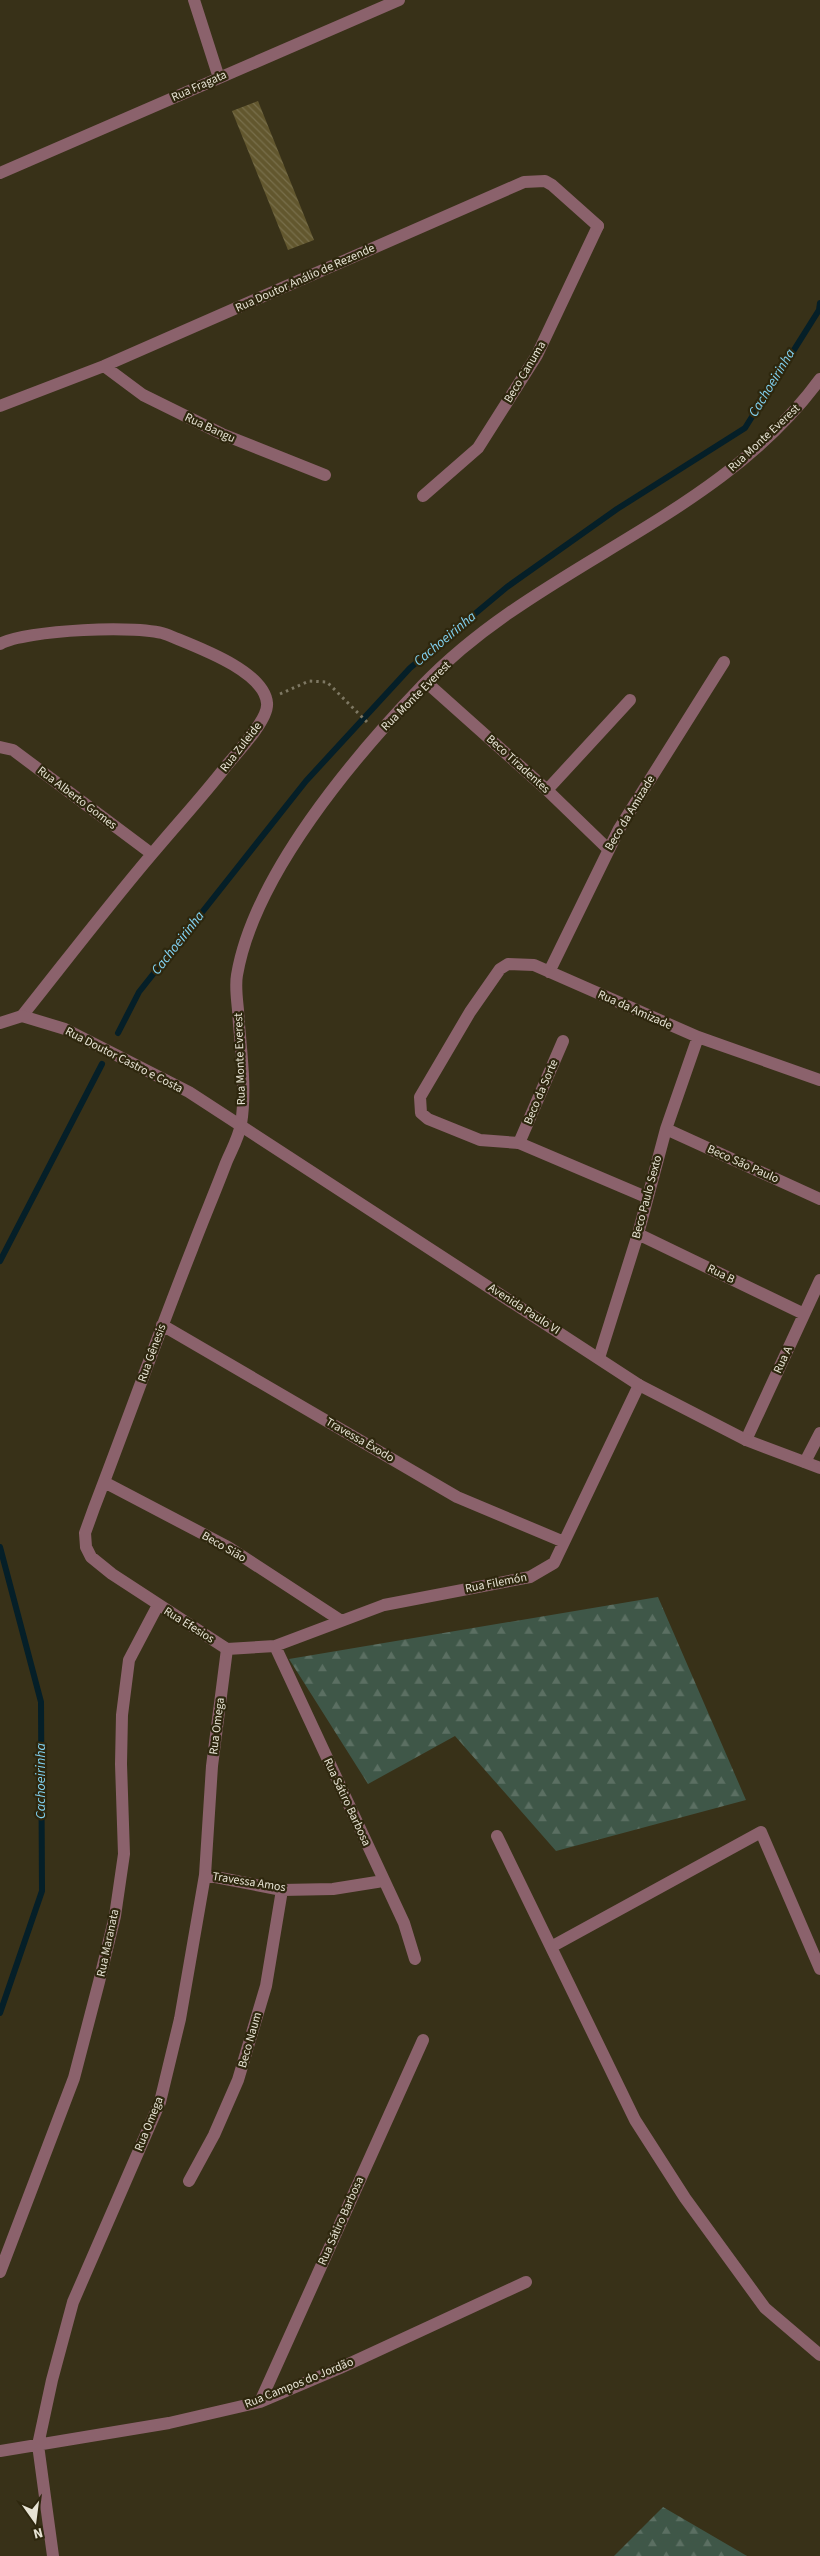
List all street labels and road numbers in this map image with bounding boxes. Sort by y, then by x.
street label: Rua Fragata [169,66,229,106]
street label: Rua Doutor Análio de Rezende [233,240,377,316]
street label: Beco Canuma [500,338,550,406]
street label: Rua Monte Everest [724,400,804,476]
street label: Rua Bangu [182,409,238,447]
street label: Rua Monte Everest [377,657,455,735]
street label: Rua Zuleide [216,718,266,776]
street label: Beco Tiradentes [482,731,554,797]
street label: Rua Alberto Gomes [34,762,120,834]
street label: Beco da Amizade [601,772,659,854]
street label: Rua da Amizade [595,986,675,1034]
street label: Rua Monte Everest [230,1013,250,1105]
street label: Rua Doutor Castro e Costa [62,1023,186,1097]
street label: Beco da Sorte [520,1057,562,1127]
street label: Beco São Paulo [704,1141,782,1187]
street label: Beco Paulo Sexto [628,1153,666,1241]
street label: Rua B [704,1260,738,1288]
street label: Avenida Paulo VI [485,1279,563,1339]
street label: Rua Gênesis [134,1322,170,1384]
street label: Rua A [769,1343,797,1376]
street label: Travessa Êxodo [323,1413,397,1467]
street label: Beco Sião [199,1527,249,1567]
street label: Rua Filemón [464,1569,528,1597]
street label: Rua Efesios [160,1603,218,1647]
street label: Rua Omega [205,1696,229,1756]
street label: Rua Sátiro Barbosa [319,1755,375,1849]
street label: Travessa Amos [211,1868,287,1896]
street label: Rua Maranata [93,1908,123,1978]
street label: Beco Naum [234,2010,266,2070]
street label: Rua Omega [130,2094,168,2154]
street label: Rua Sátiro Barbosa [314,2174,368,2268]
street label: Rua Campos do Jordão [242,2353,356,2413]

